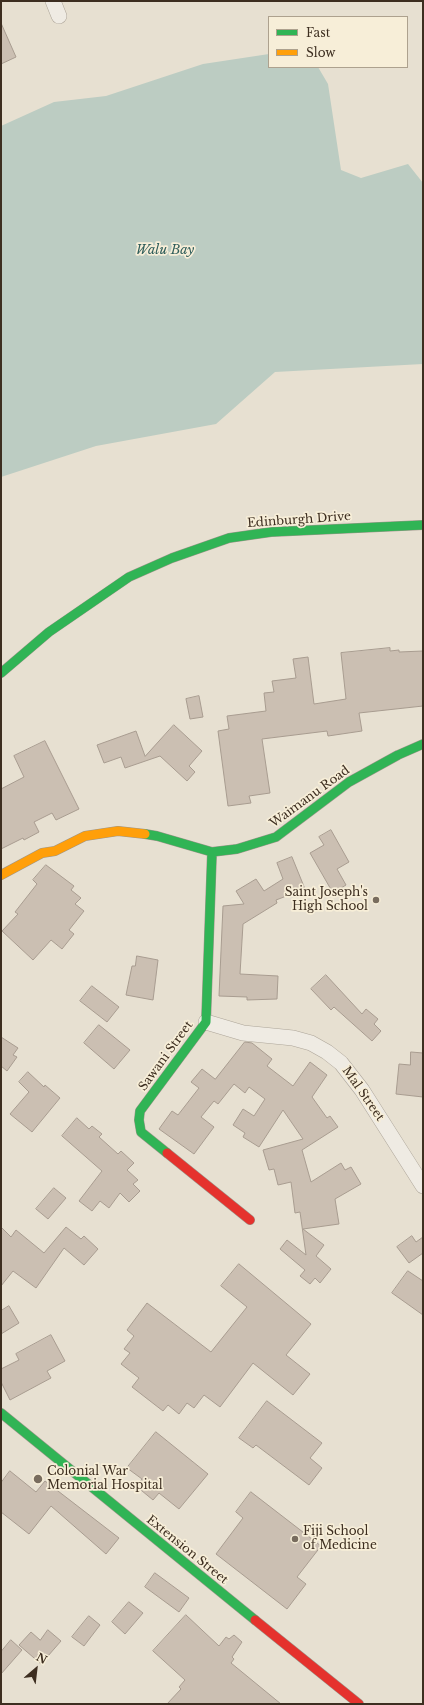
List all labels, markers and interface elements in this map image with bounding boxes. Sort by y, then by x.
legend [268,16,408,68]
text: Fast [306,25,330,40]
text: Slow [306,45,335,60]
water label: Walu Bay [136,242,194,258]
street label: Edinburgh Drive [247,509,351,531]
street label: Waimanu Road [267,763,353,831]
place label: Saint Joseph's High School [285,886,368,914]
marker: Saint Joseph's High School [371,895,381,905]
street label: Sawani Street [136,1018,196,1094]
street label: Mal Street [339,1064,387,1124]
place label: Colonial War Memorial Hospital [47,1465,163,1493]
marker: Colonial War Memorial Hospital [32,1473,44,1485]
street label: Extension Street [143,1513,231,1587]
place label: Fiji School of Medicine [303,1525,377,1553]
marker: Fiji School of Medicine [290,1534,300,1544]
north arrow [16,1649,56,1689]
text: N [34,1650,49,1667]

